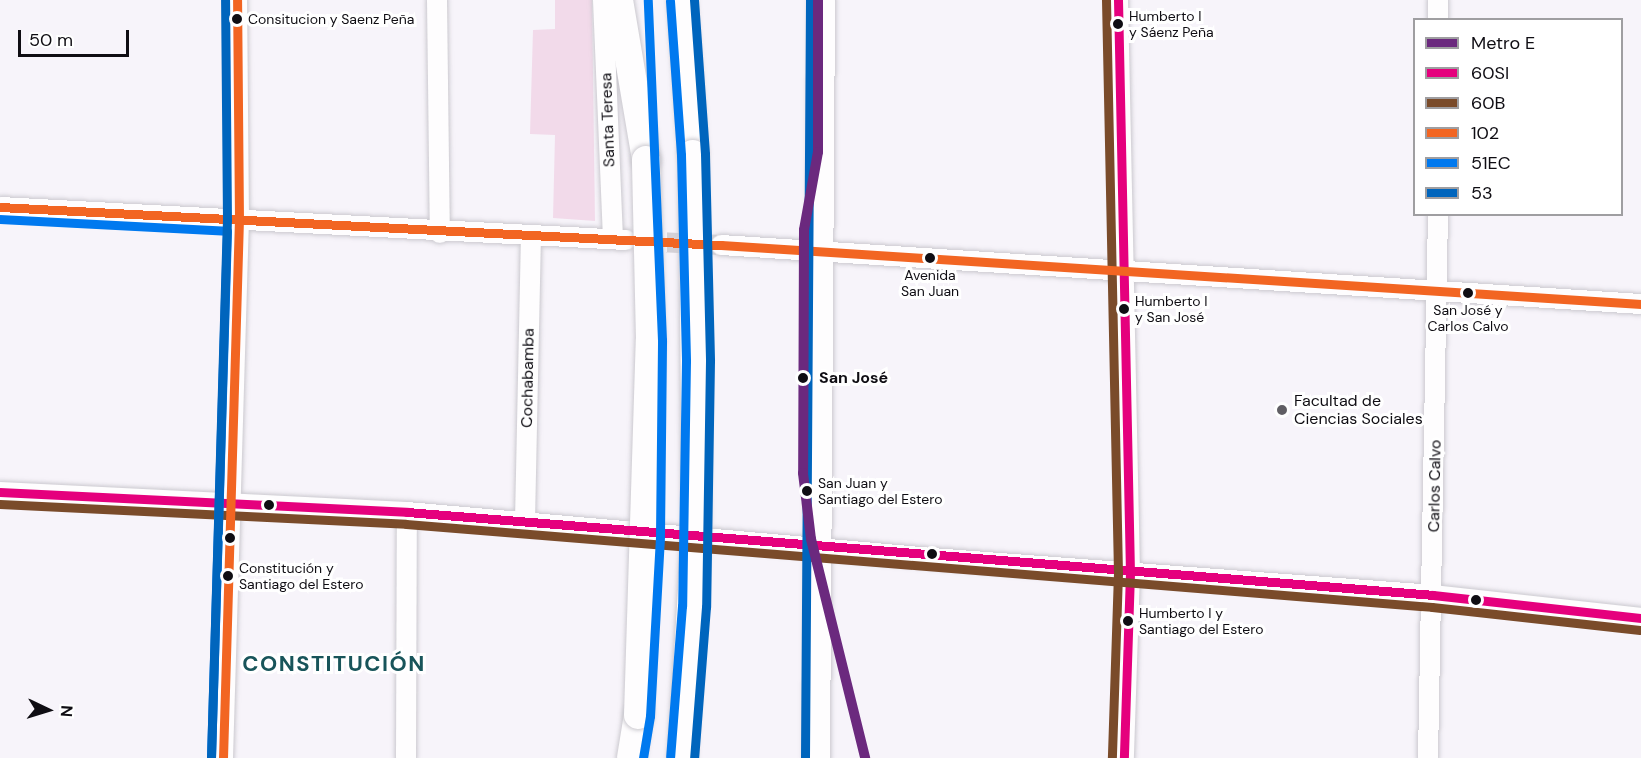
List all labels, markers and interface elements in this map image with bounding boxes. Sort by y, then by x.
place label: Humberto I y Sáenz Peña [1129,8,1214,40]
place label: Consitucion y Saenz Peña [248,11,414,27]
marker: Consitucion y Saenz Peña [231,13,243,25]
scale bar [21,18,132,56]
marker: Humberto I y Sáenz Peña [1112,18,1124,30]
legend [1413,18,1623,216]
text: 50 m [29,28,73,52]
text: Metro E [1471,31,1535,55]
text: 60SI [1471,61,1509,85]
street label: Santa Teresa [597,72,619,168]
text: 60B [1471,91,1505,115]
text: 102 [1471,121,1499,145]
text: 51EC [1471,151,1511,175]
text: 53 [1471,181,1493,205]
marker: Avenida San Juan [924,252,936,264]
place label: Avenida San Juan [901,267,959,300]
marker: San José y Carlos Calvo [1462,287,1474,299]
place label: Humberto I y San José [1135,293,1208,326]
place label: San José y Carlos Calvo [1427,302,1509,334]
marker: Humberto I y San José [1118,303,1130,315]
street label: Cochabamba [518,328,538,428]
marker: San José [792,367,814,389]
place label: San José [819,368,888,388]
place label: Facultad de Ciencias Sociales [1294,391,1423,429]
marker: Facultad de Ciencias Sociales [1275,403,1289,417]
street label: Carlos Calvo [1425,439,1445,533]
place label: San Juan y Santiago del Estero [818,475,942,508]
marker: San Juan y Santiago del Estero [801,485,813,497]
unlabelled marker [263,499,275,511]
unlabelled marker [224,532,236,544]
unlabelled marker [926,548,938,560]
place label: Constitución y Santiago del Estero [239,560,363,592]
marker: Constitución y Santiago del Estero [222,570,234,582]
unlabelled marker [1470,594,1482,606]
place label: Humberto I y Santiago del Estero [1139,605,1263,638]
marker: Humberto I y Santiago del Estero [1122,615,1134,627]
district label: CONSTITUCIÓN [242,651,426,677]
north arrow [18,680,78,740]
text: N [56,705,77,718]

